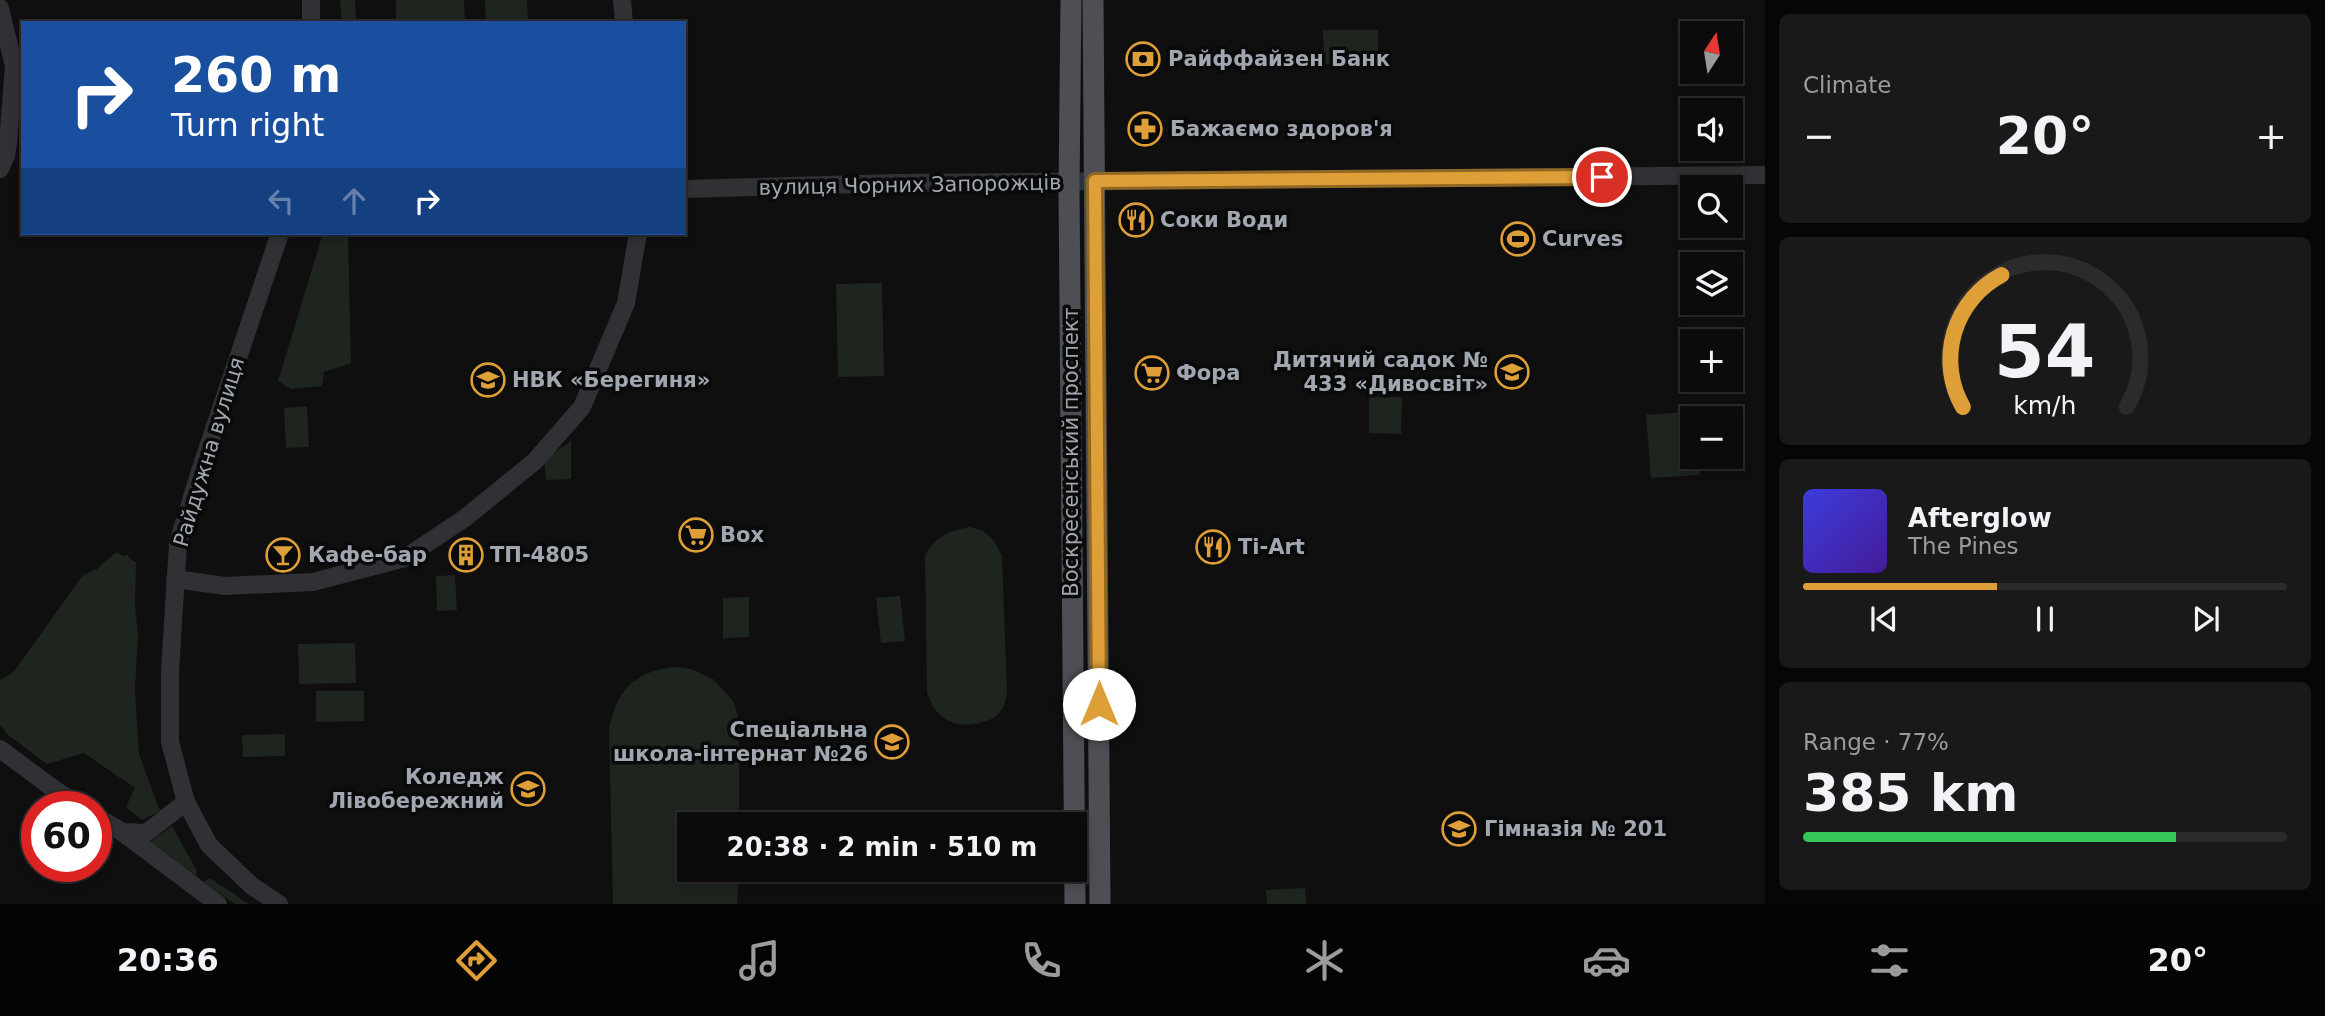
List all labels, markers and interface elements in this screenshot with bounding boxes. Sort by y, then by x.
north arrow [1680,21,1743,84]
map controls [1680,21,1743,469]
bank icon: Райффайзен Банк [1124,40,1162,78]
text: 260 m [171,47,341,104]
place label: Райффайзен Банк [1168,47,1390,71]
icon: right [56,49,147,140]
text: Climate [1803,72,1892,98]
button: sound [1680,98,1743,161]
text: Turn right [171,106,324,144]
text: 20° [1996,106,2094,166]
pharmacy icon: Бажаємо здоров'я [1126,110,1164,148]
text: − [1803,114,1835,158]
text: + [2255,114,2287,158]
place label: Бажаємо здоров'я [1170,117,1393,141]
pin [1572,147,1632,207]
icon: arrive [1583,158,1621,196]
street label: вулиця Чорних Запорожців [758,170,1062,200]
button: search [1680,175,1743,238]
icon: left [262,182,300,220]
icon: ahead [335,182,373,220]
icon: right [408,182,446,220]
restaurant icon: Соки Води [1117,201,1155,239]
place label: Соки Води [1160,208,1288,232]
sports icon: Curves [1499,220,1537,258]
place label: Curves [1542,227,1623,251]
button: layers [1680,252,1743,315]
street label: Воскресенський проспект [1059,307,1083,597]
text: 54 [1994,309,2096,394]
button: + [1680,329,1743,392]
place label: Дитячий садок № 433 «Дивосвіт» [1273,348,1488,396]
school or university icon: Дитячий садок № 433 «Дивосвіт» [1493,353,1531,391]
street label: Райдужна вулиця [169,354,249,550]
supermarket icon: Фора [1133,354,1171,392]
school or university icon: НВК «Берегиня» [469,361,507,399]
place label: Фора [1176,361,1240,385]
place label: НВК «Берегиня» [512,368,710,392]
text: km/h [2013,391,2077,420]
button: − [1680,406,1743,469]
text: Afterglow [1908,503,2052,533]
supermarket icon: Box [677,516,715,554]
place label: Box [720,523,764,547]
restaurant icon: Ti-Art [1194,528,1232,566]
text: The Pines [1908,533,2019,559]
place label: Ti-Art [1238,535,1305,559]
bar icon: Кафе-бар [264,536,302,574]
building icon: ТП-4805 [447,536,485,574]
place label: Кафе-бар [308,543,427,567]
place label: ТП-4805 [490,543,589,567]
icon: previous [1865,600,1903,638]
icon: pause [2026,600,2064,638]
icon: next [2187,600,2225,638]
position arrow [1062,667,1136,741]
place label: Спеціальна школа-інтернат №26 [613,718,868,766]
school or university icon: Спеціальна школа-інтернат №26 [873,723,911,761]
text: Range · 77% [1803,729,1949,755]
text: 385 km [1803,763,2018,823]
place label: Коледж Лівобережний [329,765,504,813]
school or university icon: Коледж Лівобережний [509,770,547,808]
speed limit sign: 60 [21,791,112,882]
school or university icon: Гімназія № 201 [1440,810,1478,848]
place label: Гімназія № 201 [1484,817,1667,841]
text: 20:38 · 2 min · 510 m [727,832,1037,862]
icon: directions [452,936,501,985]
icon: music [735,936,784,985]
icon: phone [1017,936,1066,985]
icon: climate [1300,936,1349,985]
icon: car [1582,936,1631,985]
icon: filters [1865,936,1914,985]
text: 20:36 [117,941,219,979]
text: 20° [2148,941,2208,979]

